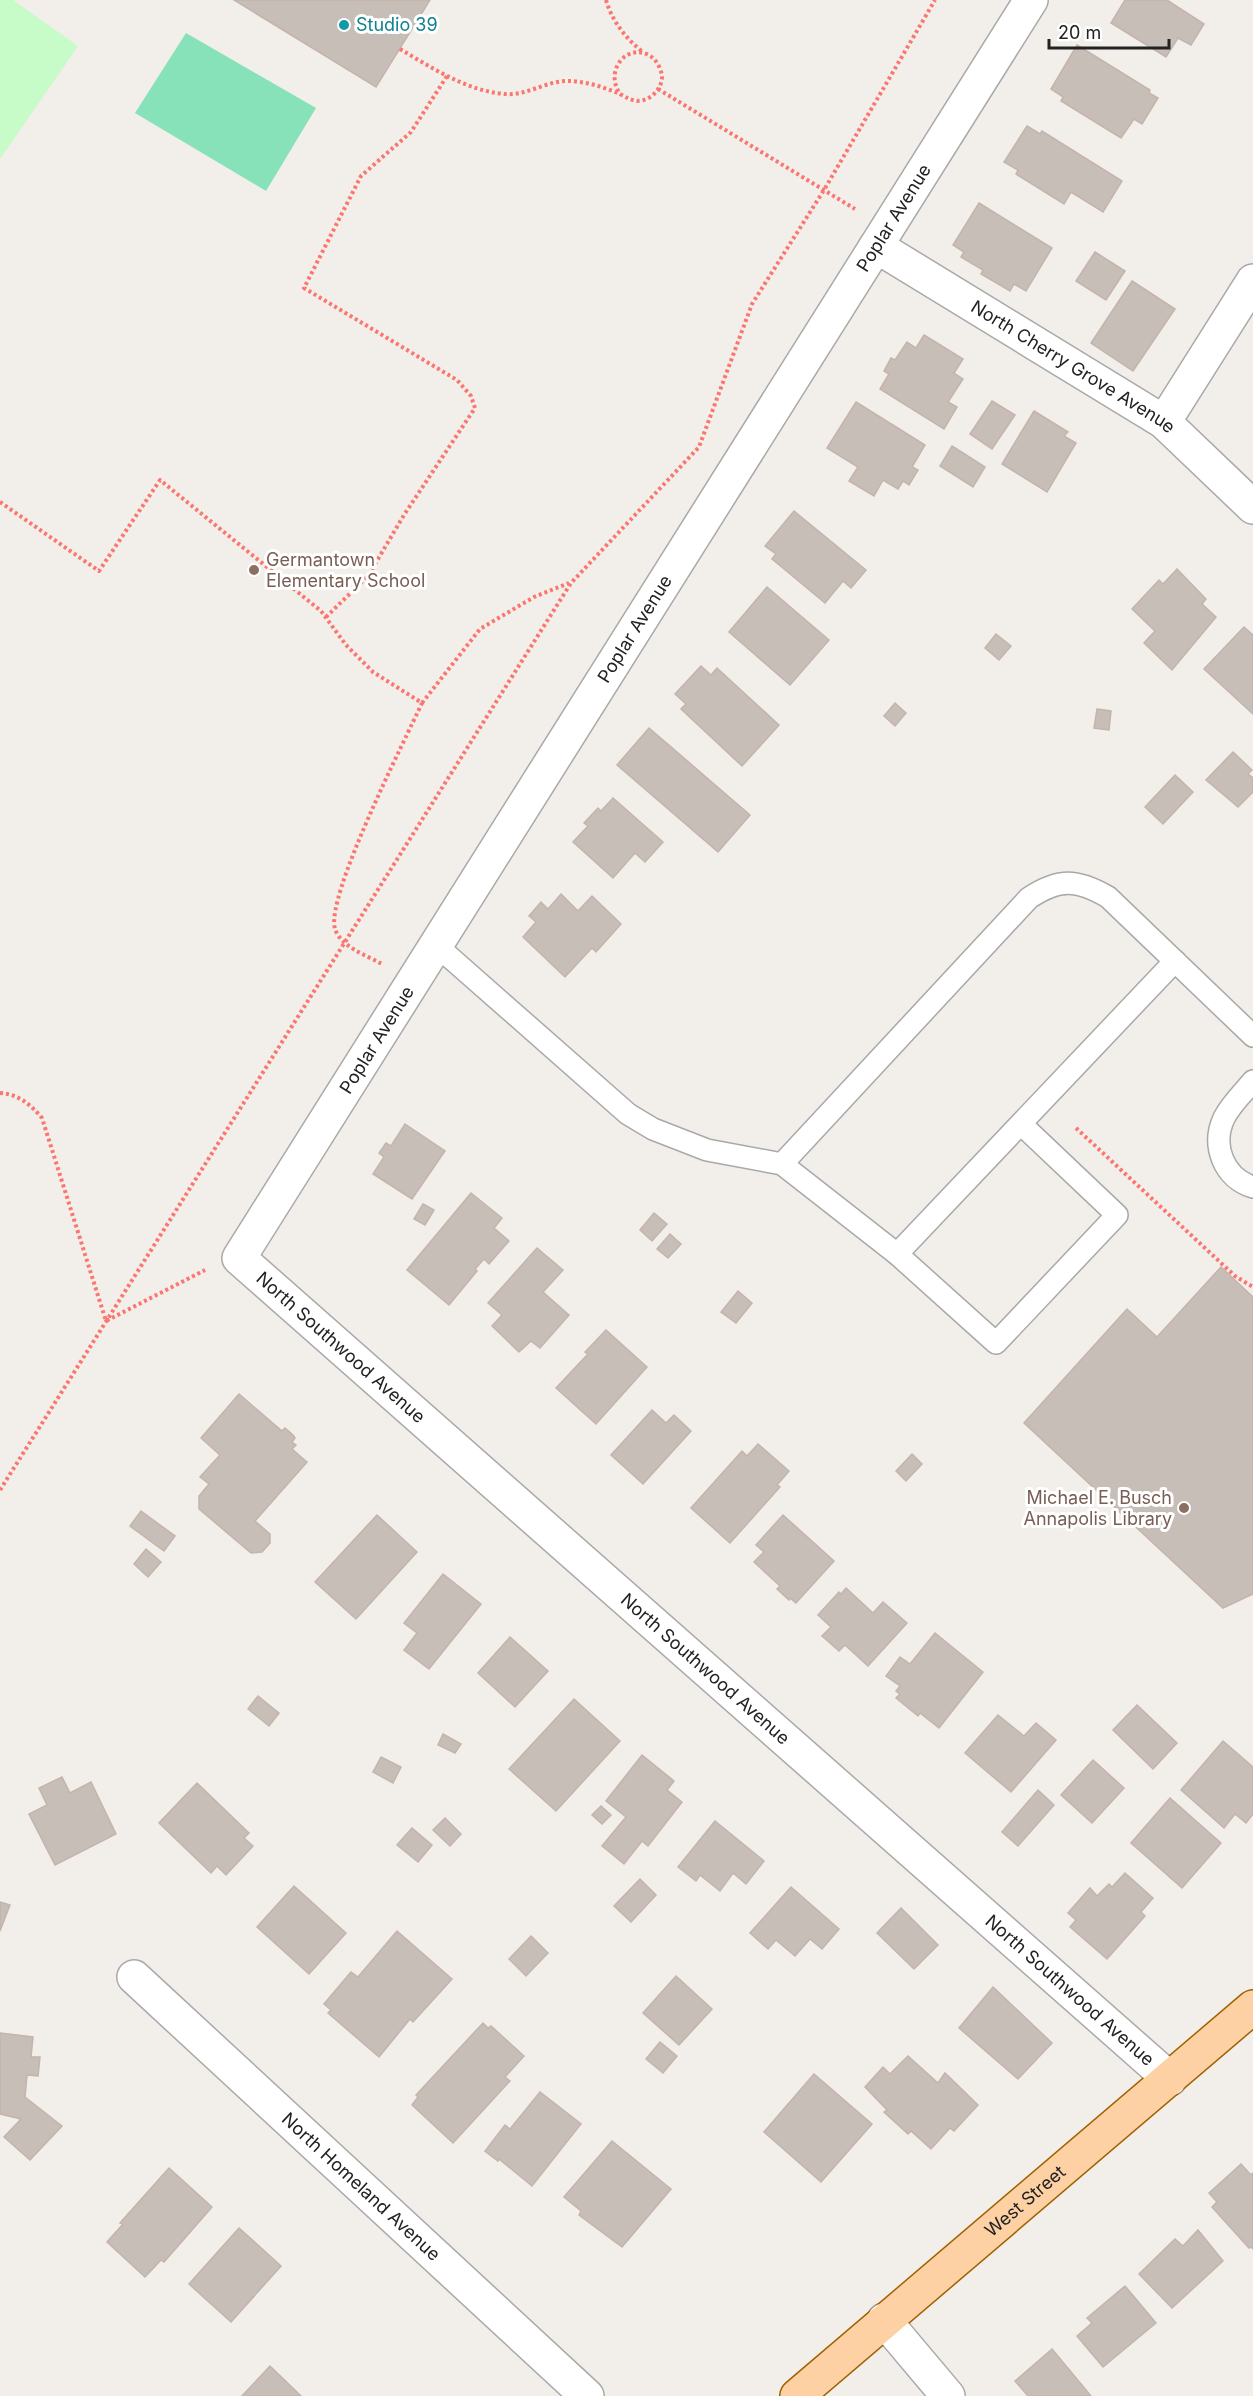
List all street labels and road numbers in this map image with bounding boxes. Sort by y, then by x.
street label: Poplar Avenue [852,160,935,275]
street label: North Cherry Grove Avenue [967,296,1180,437]
street label: Poplar Avenue [593,571,676,686]
street label: Poplar Avenue [335,982,418,1097]
street label: North Southwood Avenue [252,1267,430,1427]
street label: North Southwood Avenue [617,1589,794,1749]
street label: North Southwood Avenue [981,1910,1159,2070]
street label: North Homeland Avenue [278,2108,445,2265]
street label: West Street [981,2161,1069,2241]

